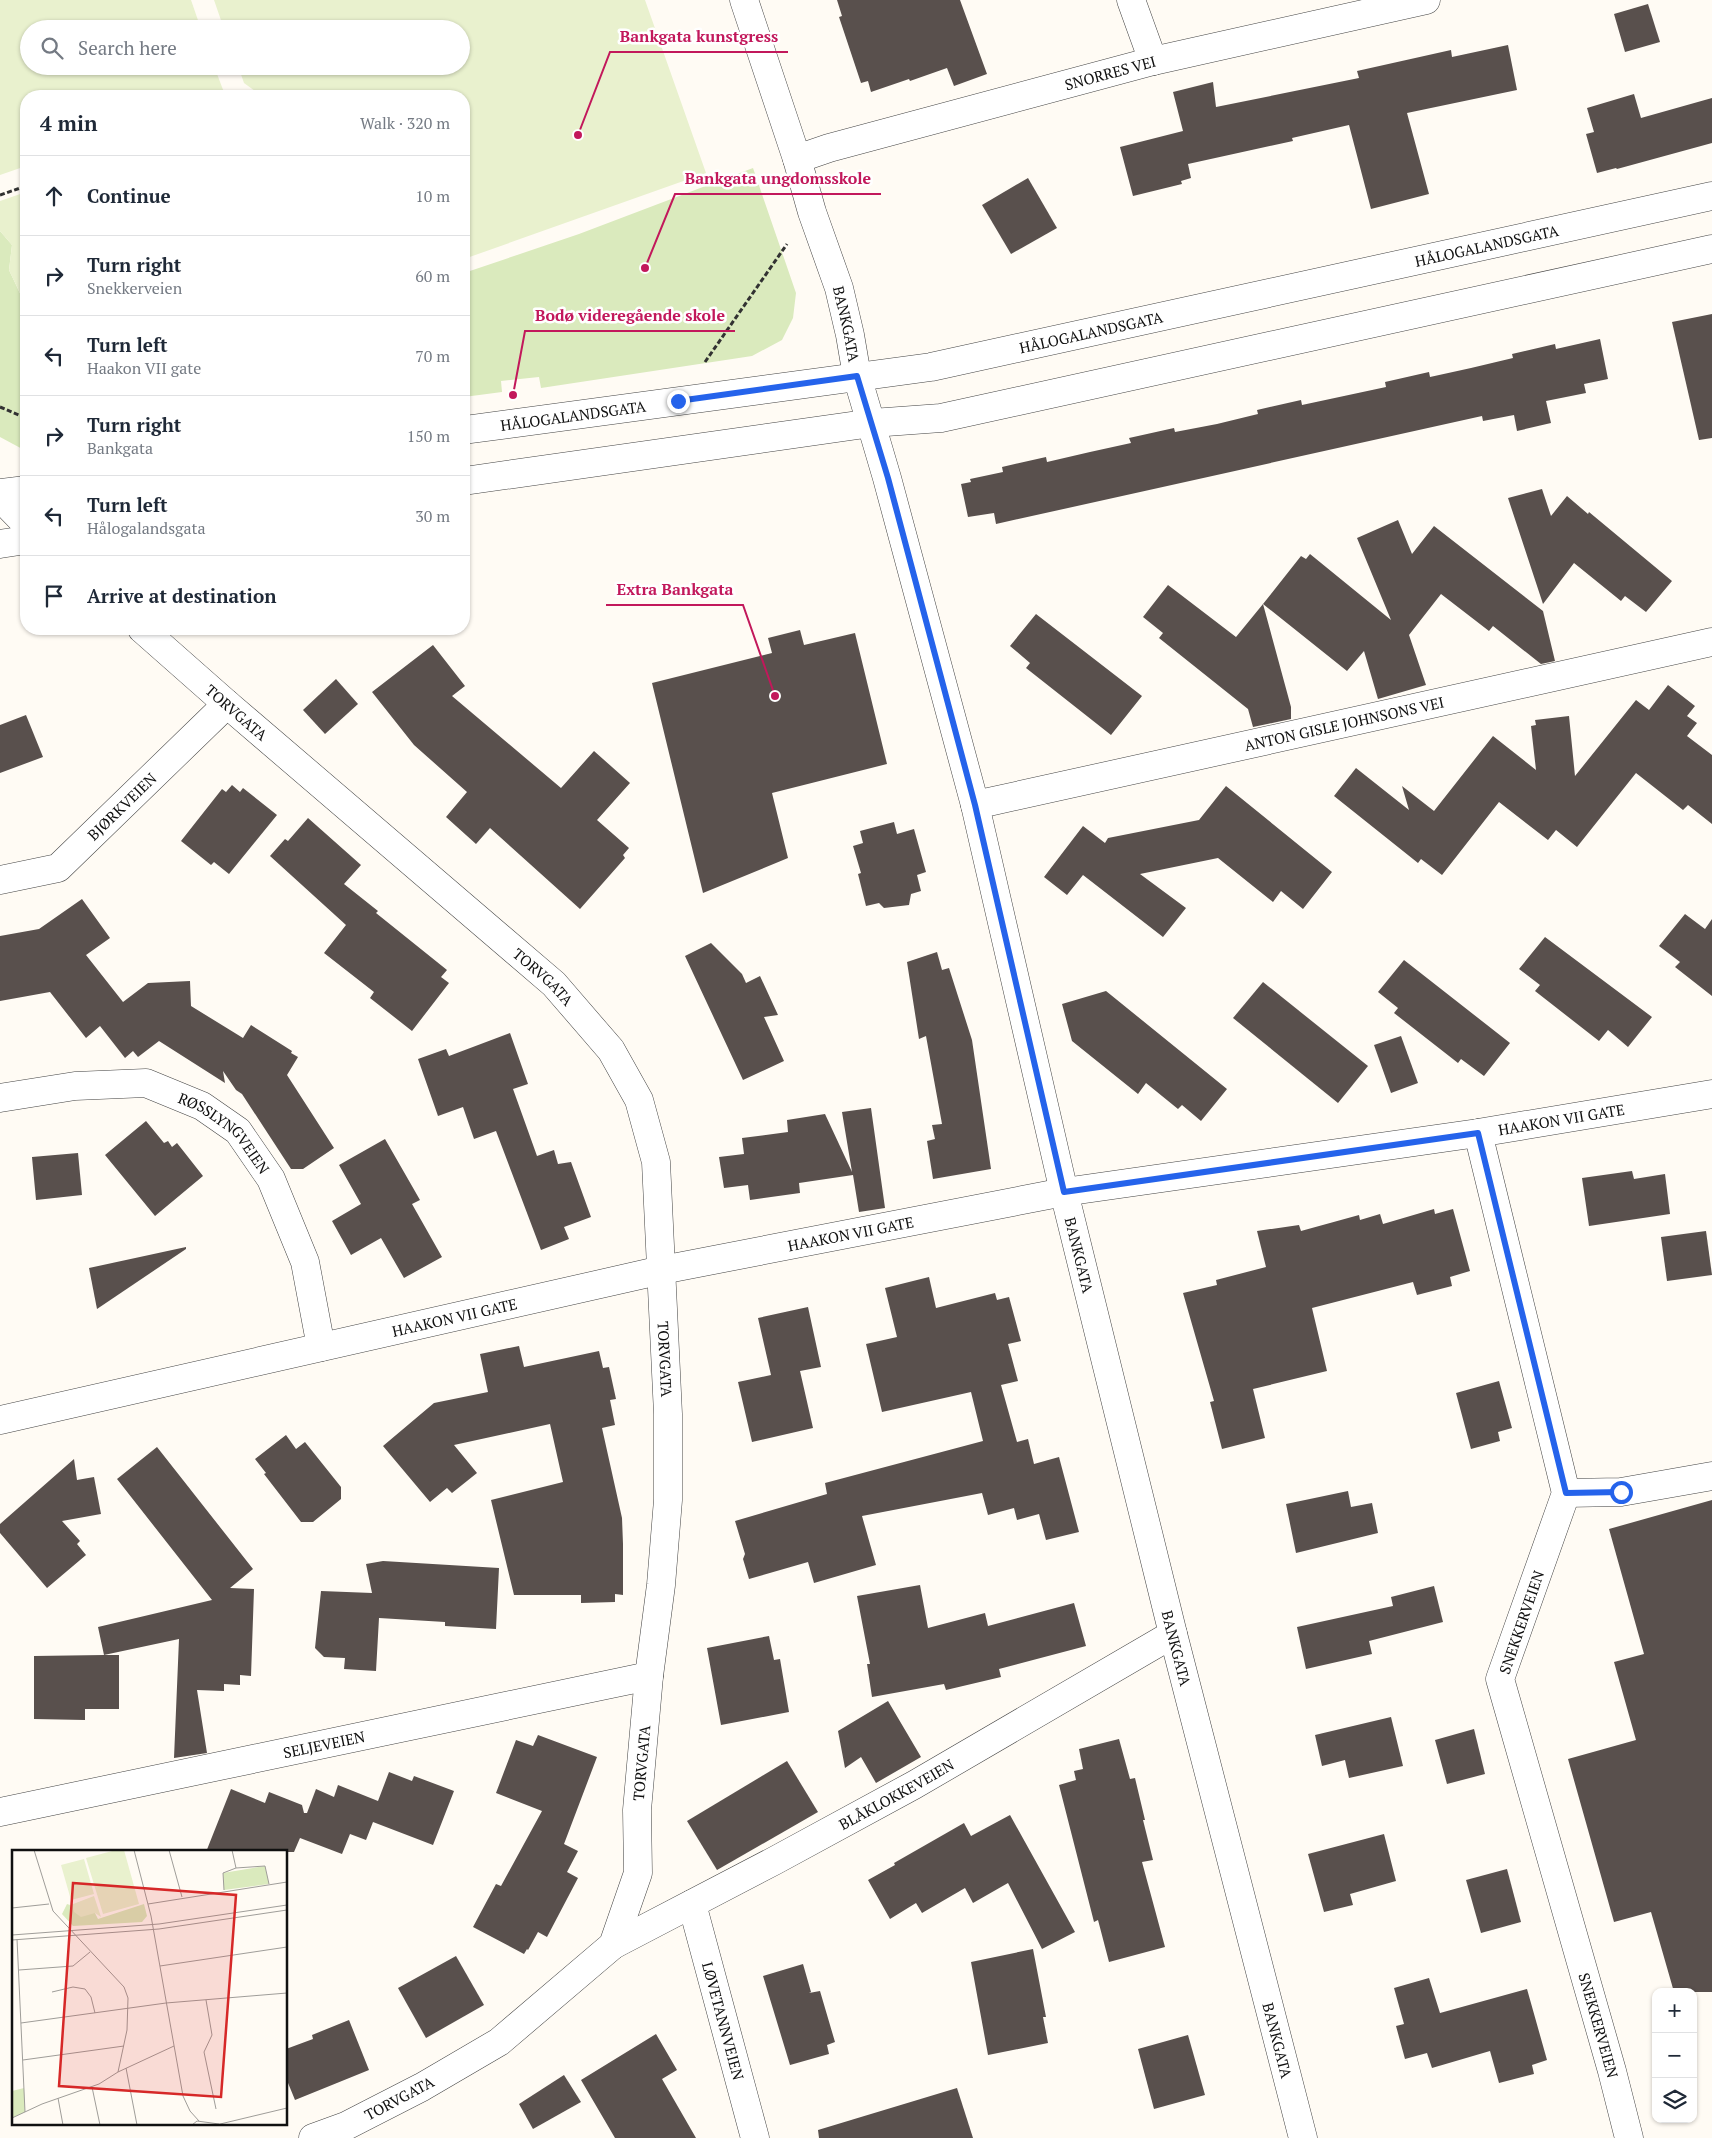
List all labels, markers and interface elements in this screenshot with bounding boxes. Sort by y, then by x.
search box [20,20,470,75]
callout: Bankgata kunstgress [610,21,788,52]
text: Bankgata kunstgress [620,25,778,47]
icon: search [38,34,66,62]
text: Search here [78,35,177,60]
street label: SNORRES VEI [1062,51,1158,94]
text: 4 min [40,109,97,137]
text: Walk · 320 m [360,112,450,134]
callout: Bankgata ungdomsskole [675,163,881,194]
text: Bankgata ungdomsskole [685,167,872,189]
icon: ahead [40,182,68,210]
text: Continue [87,183,171,208]
text: 10 m [415,185,450,207]
street label: HÅLOGALANDSGATA [1413,220,1561,271]
text: Turn right [87,252,181,277]
icon: right [40,262,68,290]
text: 60 m [415,265,450,287]
text: Snekkerveien [87,277,182,299]
street label: BANKGATA [829,284,865,364]
callout: Bodø videregående skole [525,300,735,331]
text: Bodø videregående skole [535,304,725,326]
street label: HÅLOGALANDSGATA [1017,306,1165,357]
text: Turn left [87,332,168,357]
icon: left [40,342,68,370]
text: 70 m [415,345,450,367]
text: Haakon VII gate [87,357,201,379]
route end [667,390,690,413]
street label: HÅLOGALANDSGATA [499,395,648,435]
text: Turn right [87,412,181,437]
icon: right [40,422,68,450]
text: 150 m [407,425,450,447]
text: Bankgata [87,437,153,459]
text: Turn left [87,492,168,517]
icon: left [40,502,68,530]
text: 30 m [415,505,450,527]
text: Hålogalandsgata [87,517,206,539]
callout: Extra Bankgata [606,574,743,605]
text: Extra Bankgata [616,578,734,600]
icon: arrive [40,582,68,610]
text: Arrive at destination [87,583,276,608]
street label: TORVGATA [201,680,272,745]
street label: ANTON GISLE JOHNSONS VEI [1242,692,1446,755]
street label: BJØRKVEIEN [83,768,161,844]
street label: TORVGATA [509,943,578,1010]
street label: RØSSLYNGVEIEN [175,1087,274,1178]
street label: HAAKON VII GATE [1497,1099,1626,1139]
street label: HAAKON VII GATE [786,1211,915,1255]
street label: BANKGATA [1061,1215,1099,1296]
street label: HAAKON VII GATE [390,1293,519,1341]
street label: TORVGATA [654,1321,677,1398]
route start [1610,1481,1633,1504]
street label: SNEKKERVEIEN [1494,1568,1548,1676]
street label: BANKGATA [1158,1608,1196,1689]
street label: TORVGATA [628,1724,654,1802]
street label: SELJEVEIEN [281,1726,367,1762]
street label: BLÅKLOKKEVEIEN [835,1754,957,1834]
inset map [12,1850,288,2126]
street label: LØVETANNVEIEN [698,1959,749,2082]
street label: SNEKKERVEIEN [1574,1970,1623,2080]
map controls [1652,1988,1697,2123]
button: + [1652,1988,1697,2033]
street label: BANKGATA [1258,2000,1297,2081]
button: − [1652,2033,1697,2078]
street label: TORVGATA [361,2071,438,2125]
button: layers [1652,2078,1697,2123]

